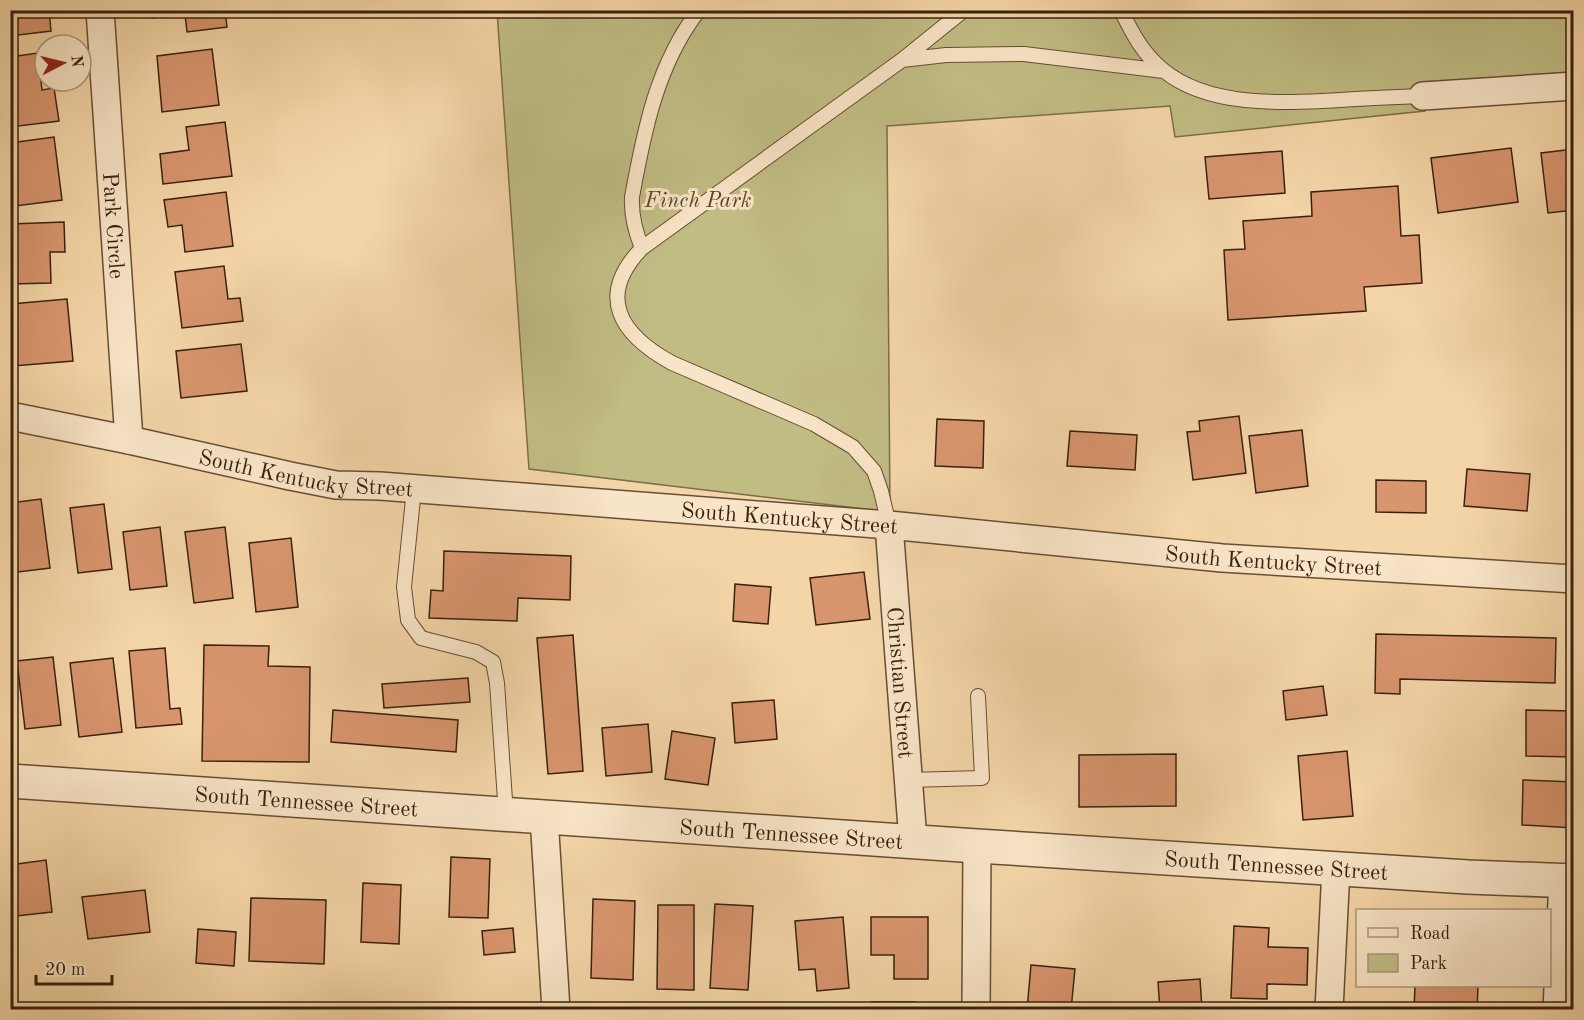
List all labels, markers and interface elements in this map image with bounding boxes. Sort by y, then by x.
north arrow [33,33,93,93]
text: N [67,54,85,69]
street label: Park Circle [98,172,127,280]
park label: Finch Park [643,190,752,212]
street label: South Kentucky Street [196,447,414,502]
street label: South Kentucky Street [680,500,899,539]
street label: South Kentucky Street [1164,543,1383,581]
street label: Christian Street [882,606,916,759]
street label: South Tennessee Street [194,784,419,821]
street label: South Tennessee Street [678,817,904,854]
street label: South Tennessee Street [1163,849,1389,885]
legend [1356,909,1551,987]
text: Road [1410,925,1450,943]
scale bar [36,948,112,986]
text: Park [1410,955,1447,973]
text: 20 m [45,961,85,979]

